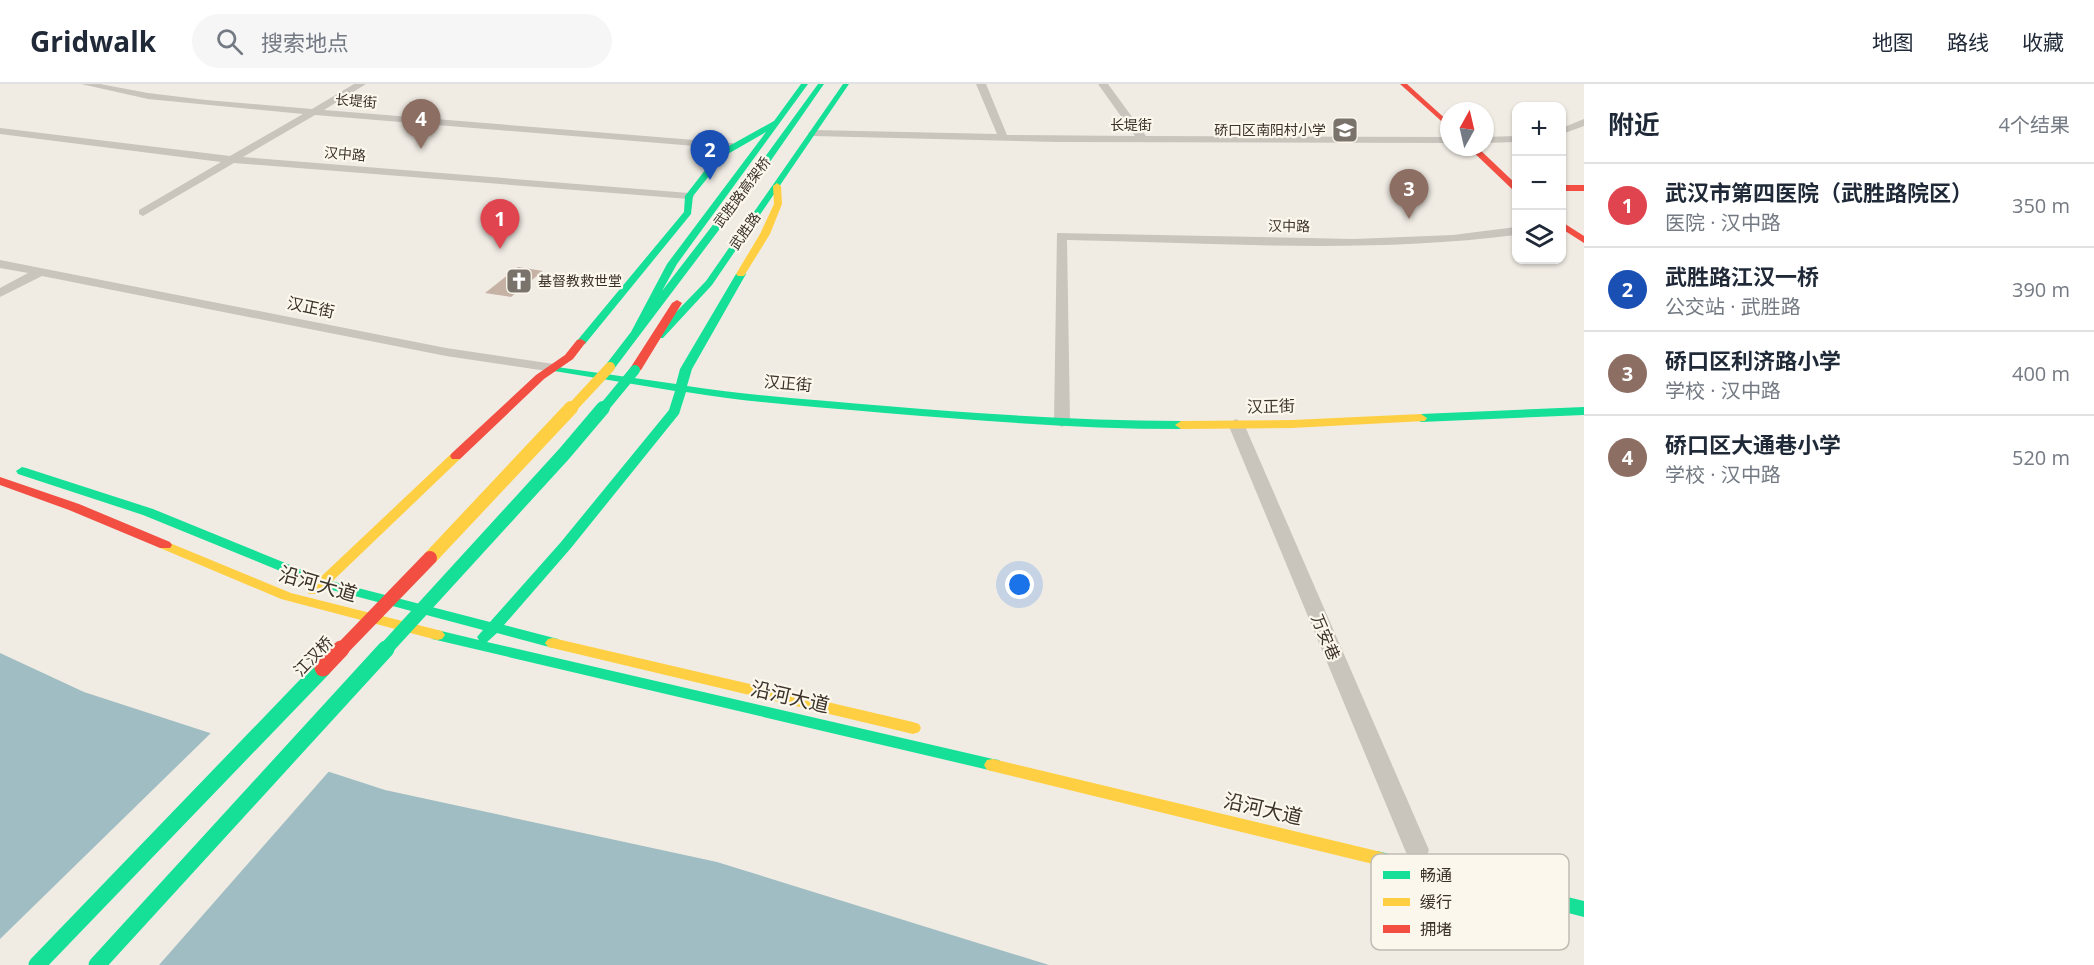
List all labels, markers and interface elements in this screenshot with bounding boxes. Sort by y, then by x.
search box [192,14,612,68]
text: Gridwalk [30,22,156,60]
icon: search [213,25,246,58]
text: 搜索地点 [261,27,349,57]
text: 地图 [1872,28,1914,56]
text: 路线 [1947,28,1989,56]
text: 收藏 [2022,28,2064,56]
street label: 长堤街 [334,89,378,112]
pin: 4 [402,100,440,149]
north arrow [1440,102,1494,156]
map controls [1512,102,1566,264]
button: + [1512,102,1566,156]
text: 附近 [1608,106,1660,142]
text: 4个结果 [1999,111,2070,138]
street label: 长堤街 [1110,115,1152,134]
school or university icon: 硚口区南阳村小学 [1330,115,1360,145]
place label: 硚口区南阳村小学 [1214,120,1326,139]
pin: 2 [690,130,730,180]
street label: 汉中路 [323,142,367,165]
street label: 武胜路高架桥 [710,153,774,231]
button: − [1512,156,1566,210]
pin: 3 [1390,170,1428,219]
text: 武汉市第四医院（武胜路院区） [1665,177,1973,207]
text: 1 [1622,192,1633,219]
text: 350 m [2012,192,2070,219]
pin: 1 [480,200,520,249]
street label: 武胜路 [726,209,764,253]
text: 医院 · 汉中路 [1665,209,1781,236]
button: layers [1512,210,1566,264]
street label: 汉中路 [1268,216,1310,235]
text: 武胜路江汉一桥 [1665,261,1819,291]
church icon: 基督教救世堂 [504,266,534,296]
place label: 基督教救世堂 [538,271,622,290]
text: 2 [1622,276,1633,303]
text: 390 m [2012,276,2070,303]
street label: 汉正街 [285,291,337,323]
text: 公交站 · 武胜路 [1665,293,1801,320]
text: 硚口区利济路小学 [1665,345,1841,375]
text: 3 [1622,360,1633,387]
text: 400 m [2012,360,2070,387]
street label: 汉正街 [763,370,813,396]
text: 学校 · 汉中路 [1665,377,1781,404]
street label: 汉正街 [1247,395,1295,417]
text: 硚口区大通巷小学 [1665,429,1841,459]
text: 4 [1622,444,1633,471]
text: 520 m [2012,444,2070,471]
text: 学校 · 汉中路 [1665,461,1781,488]
street label: 沿河大道 [276,560,360,608]
your location [1005,570,1034,599]
street label: 万安巷 [1306,611,1346,663]
street label: 江汉桥 [288,631,338,681]
street label: 沿河大道 [748,674,832,719]
street label: 沿河大道 [1221,786,1305,831]
legend [1371,854,1569,950]
text: 畅通 [1420,864,1452,886]
text: 缓行 [1420,891,1452,913]
text: 拥堵 [1420,918,1452,940]

